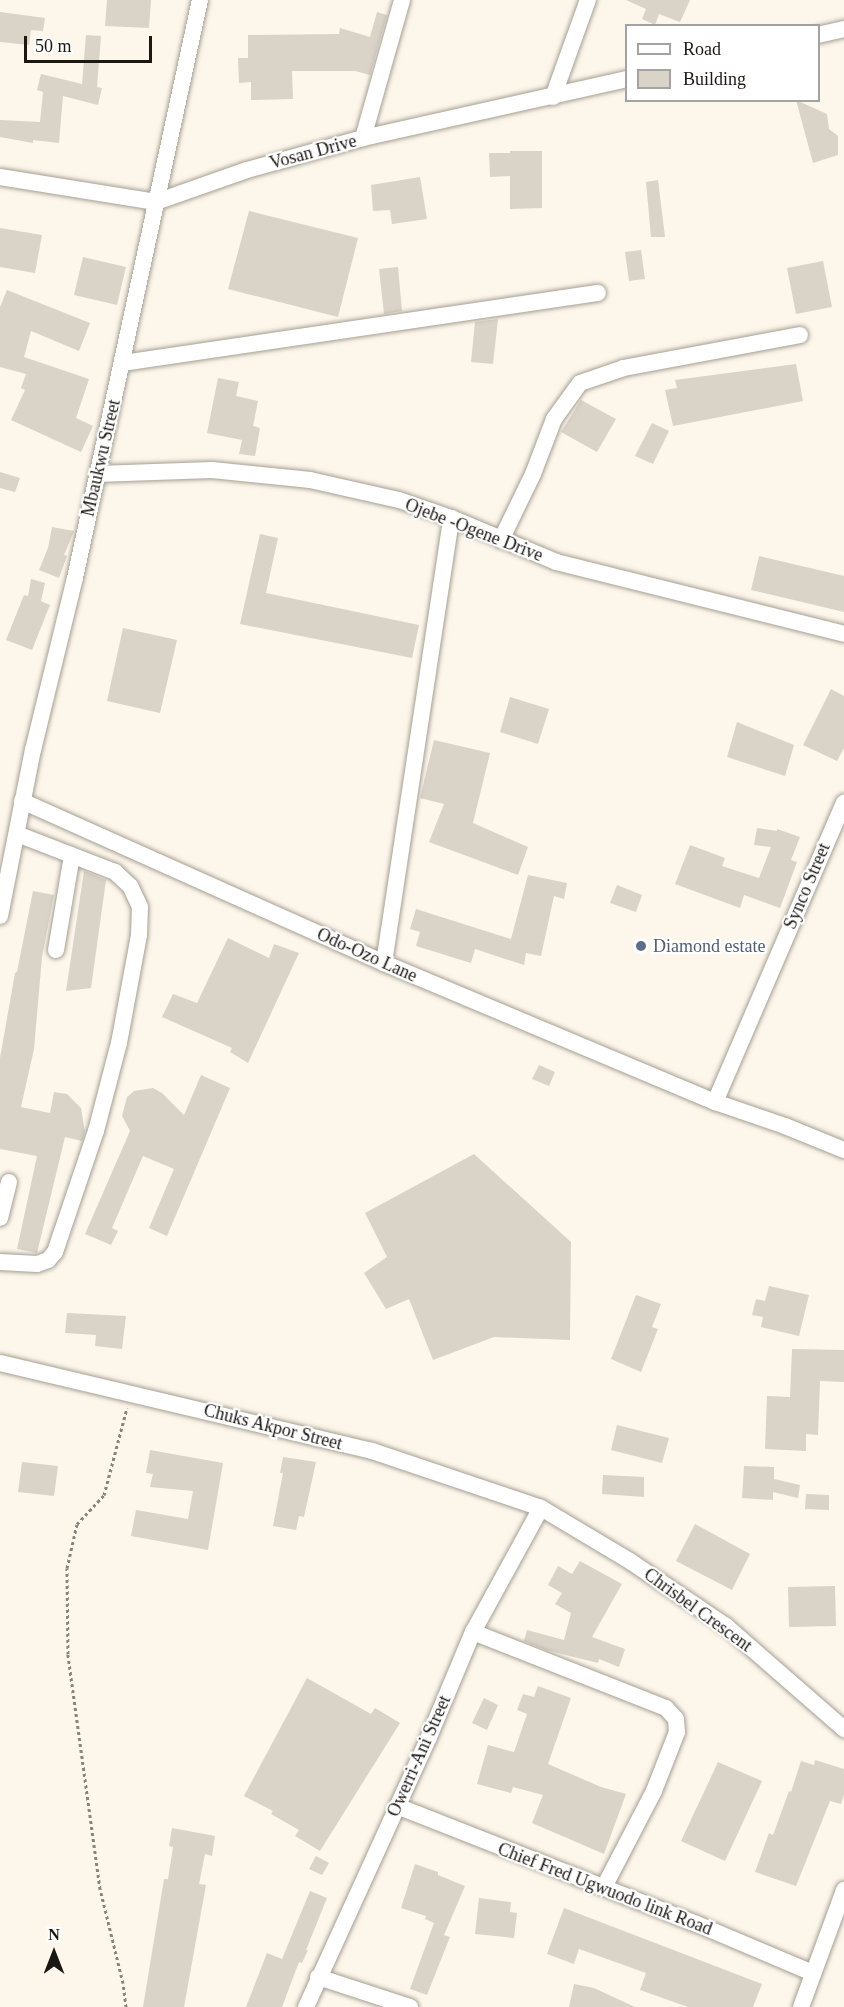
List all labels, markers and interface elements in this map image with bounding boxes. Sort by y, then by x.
scale bar [27,24,154,62]
legend [625,24,820,102]
text: 50 m [35,36,72,56]
text: Road [683,39,721,59]
text: Building [683,69,746,89]
street label: Vosan Drive [267,130,359,174]
street label: Mbaukwu Street [77,397,125,519]
street label: Ojebe -Ogene Drive [402,494,546,566]
street label: Synco Street [779,840,835,932]
street label: Odo-Ozo Lane [314,923,420,987]
place label: Diamond estate [653,935,765,957]
marker: Diamond estate [634,939,648,953]
street label: Chuks Akpor Street [201,1399,345,1455]
street label: Chrisbel Crescent [640,1564,756,1656]
street label: Owerri-Ani Street [383,1692,455,1820]
street label: Chief Fred Ugwuodo link Road [495,1838,715,1940]
north arrow [24,1923,84,1983]
text: N [48,1926,60,1943]

